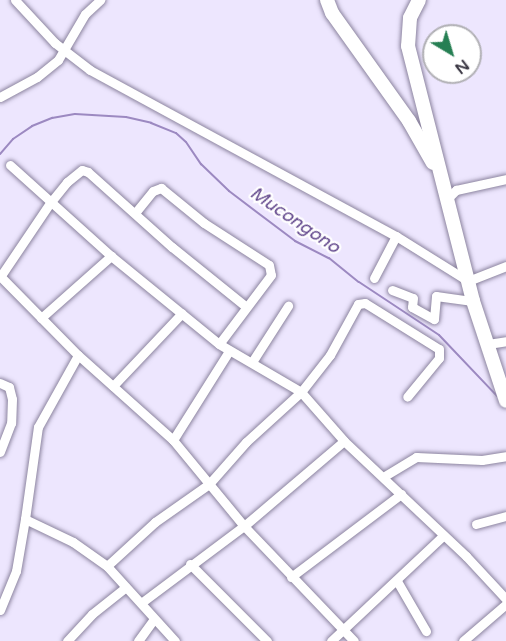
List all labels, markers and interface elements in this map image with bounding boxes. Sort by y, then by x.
north arrow [422,24,482,84]
text: N [451,55,473,78]
water label: Mucongono [246,182,344,258]

